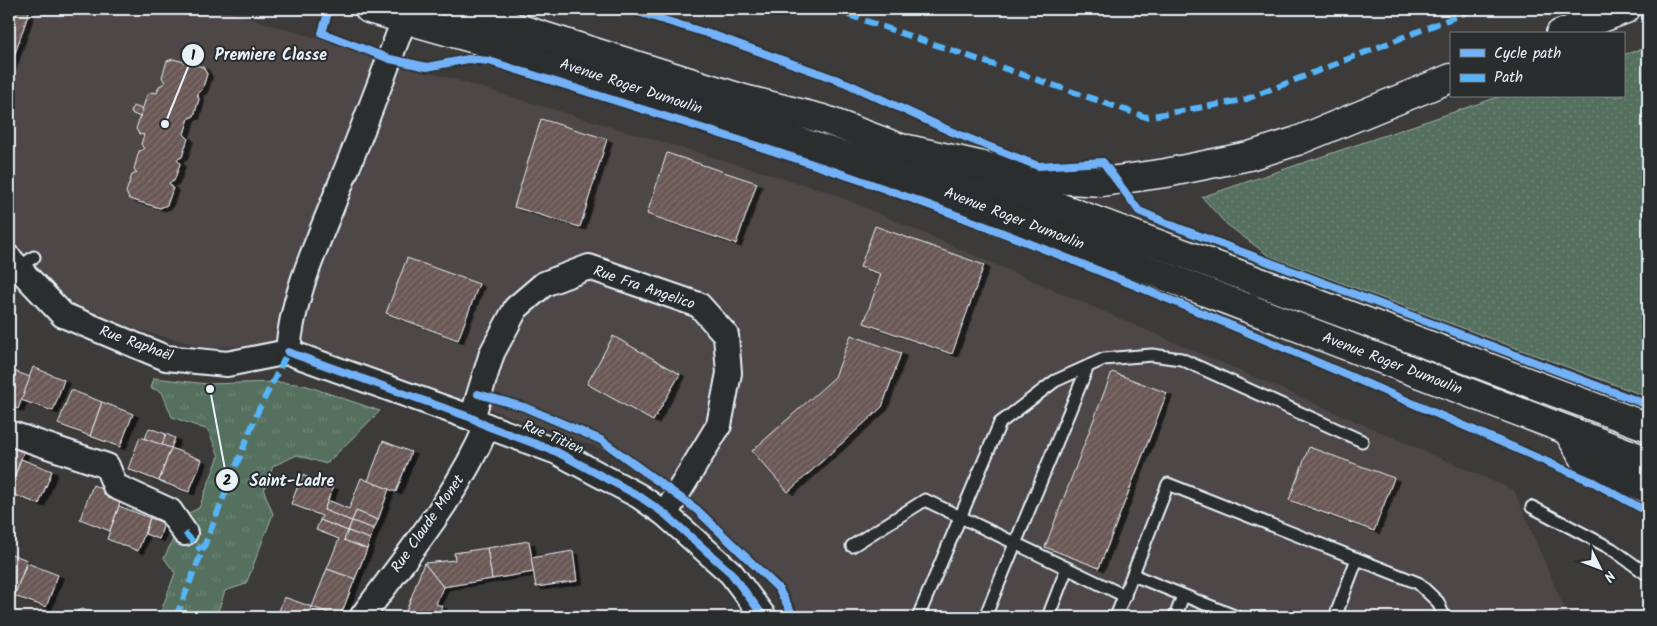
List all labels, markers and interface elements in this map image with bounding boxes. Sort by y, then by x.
legend [1450,32,1624,98]
callout: Premiere Classe [180,39,337,70]
text: Cycle path [1494,42,1561,66]
text: Premiere Classe [215,43,327,68]
text: 1 [191,44,196,68]
street label: Avenue Roger Dumoulin [557,53,705,121]
text: Path [1494,66,1523,90]
street label: Avenue Roger Dumoulin [940,181,1088,257]
street label: Rue Fra Angelico [590,259,698,317]
street label: Rue Raphaël [96,320,177,369]
street label: Avenue Roger Dumoulin [1318,326,1466,402]
street label: Rue Titien [519,414,587,462]
callout: Saint-Ladre [214,464,344,495]
text: 2 [223,469,232,493]
text: Saint-Ladre [250,469,335,494]
street label: Rue Claude Monet [385,470,471,578]
north arrow [1574,544,1624,594]
text: N [1598,565,1620,587]

